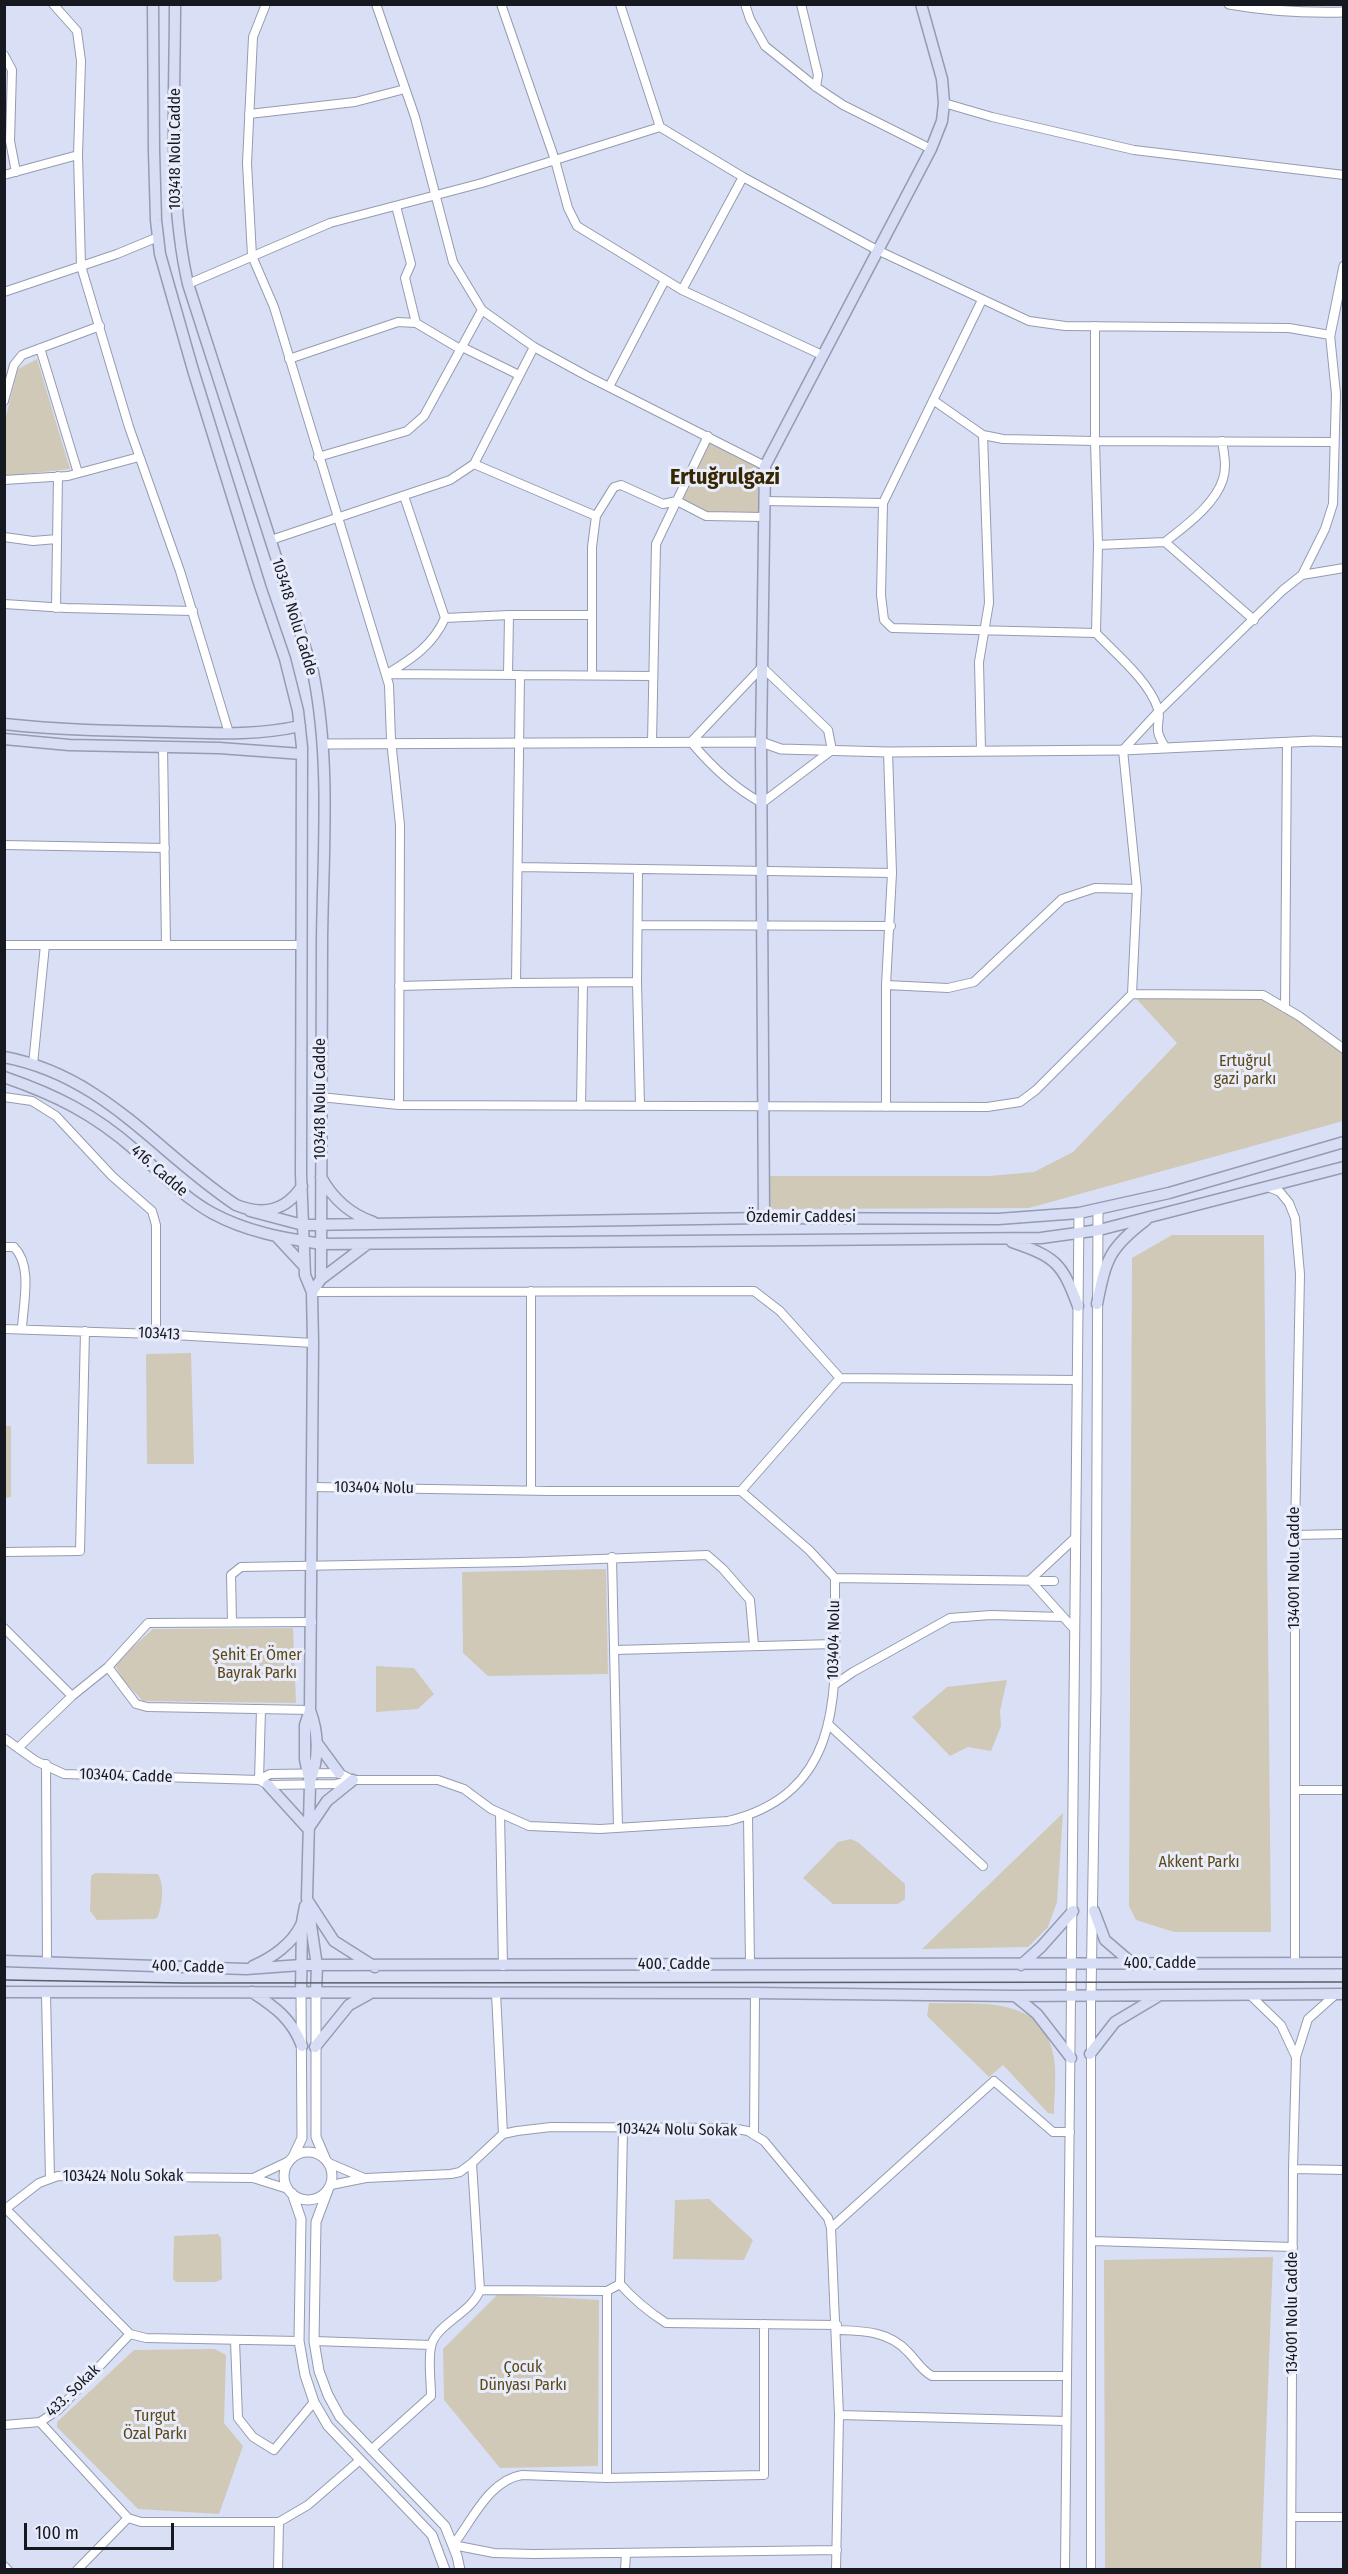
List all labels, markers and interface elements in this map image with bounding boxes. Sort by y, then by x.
street label: 103418 Nolu Cadde [166,88,186,210]
district label: Ertuğrulgazi [670,465,780,491]
street label: 103418 Nolu Cadde [267,556,321,678]
street label: 103418 Nolu Cadde [311,1038,331,1160]
park label: Ertuğrul gazi parkı [1214,1052,1276,1090]
street label: 416. Cadde [127,1141,191,1201]
street label: Özdemir Caddesi [746,1208,856,1228]
street label: 103413 [138,1323,180,1345]
street label: 103404 Nolu [334,1478,414,1498]
street label: 134001 Nolu Cadde [1285,1507,1305,1629]
street label: 103404 Nolu [824,1600,844,1680]
park label: Şehit Er Ömer Bayrak Parkı [212,1646,302,1684]
street label: 103404. Cadde [79,1765,173,1787]
park label: Akkent Parkı [1159,1853,1239,1873]
street label: 400. Cadde [1124,1954,1196,1974]
street label: 400. Cadde [638,1955,710,1975]
street label: 400. Cadde [151,1956,225,1978]
street label: 103424 Nolu Sokak [617,2119,737,2141]
street label: 103424 Nolu Sokak [63,2167,183,2187]
street label: 134001 Nolu Cadde [1283,2252,1303,2374]
park label: Çocuk Dünyası Parkı [479,2358,567,2396]
street label: 433. Sokak [42,2360,104,2422]
park label: Turgut Özal Parkı [123,2407,187,2445]
scale bar [27,2511,177,2549]
text: 100 m [35,2522,79,2544]

